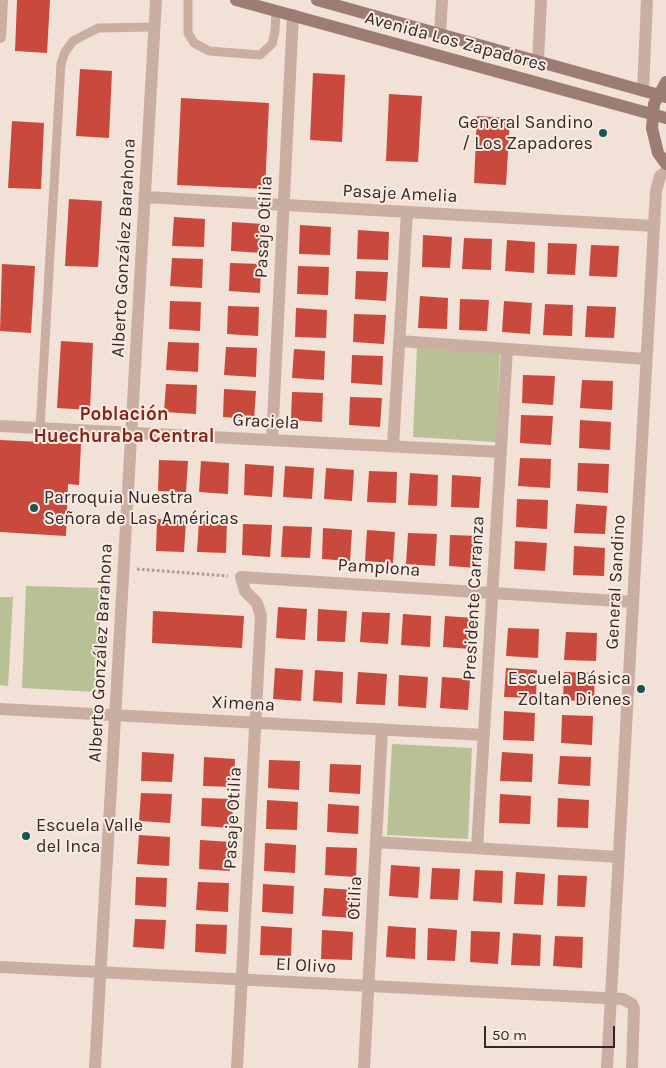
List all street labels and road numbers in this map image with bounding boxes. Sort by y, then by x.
street label: Avenida Los Zapadores [362,7,550,77]
street label: Alberto González Barahona [107,138,141,358]
street label: Pasaje Otilia [251,175,277,279]
street label: Pasaje Amelia [342,180,458,208]
street label: Graciela [232,409,300,435]
street label: General Sandino [602,514,630,650]
street label: Presidente Carranza [459,515,489,681]
street label: Alberto González Barahona [84,543,118,763]
street label: Pamplona [337,554,421,582]
street label: Ximena [211,692,275,716]
street label: Pasaje Otilia [220,766,246,870]
street label: Otilia [343,875,367,921]
street label: El Olivo [275,954,337,978]

